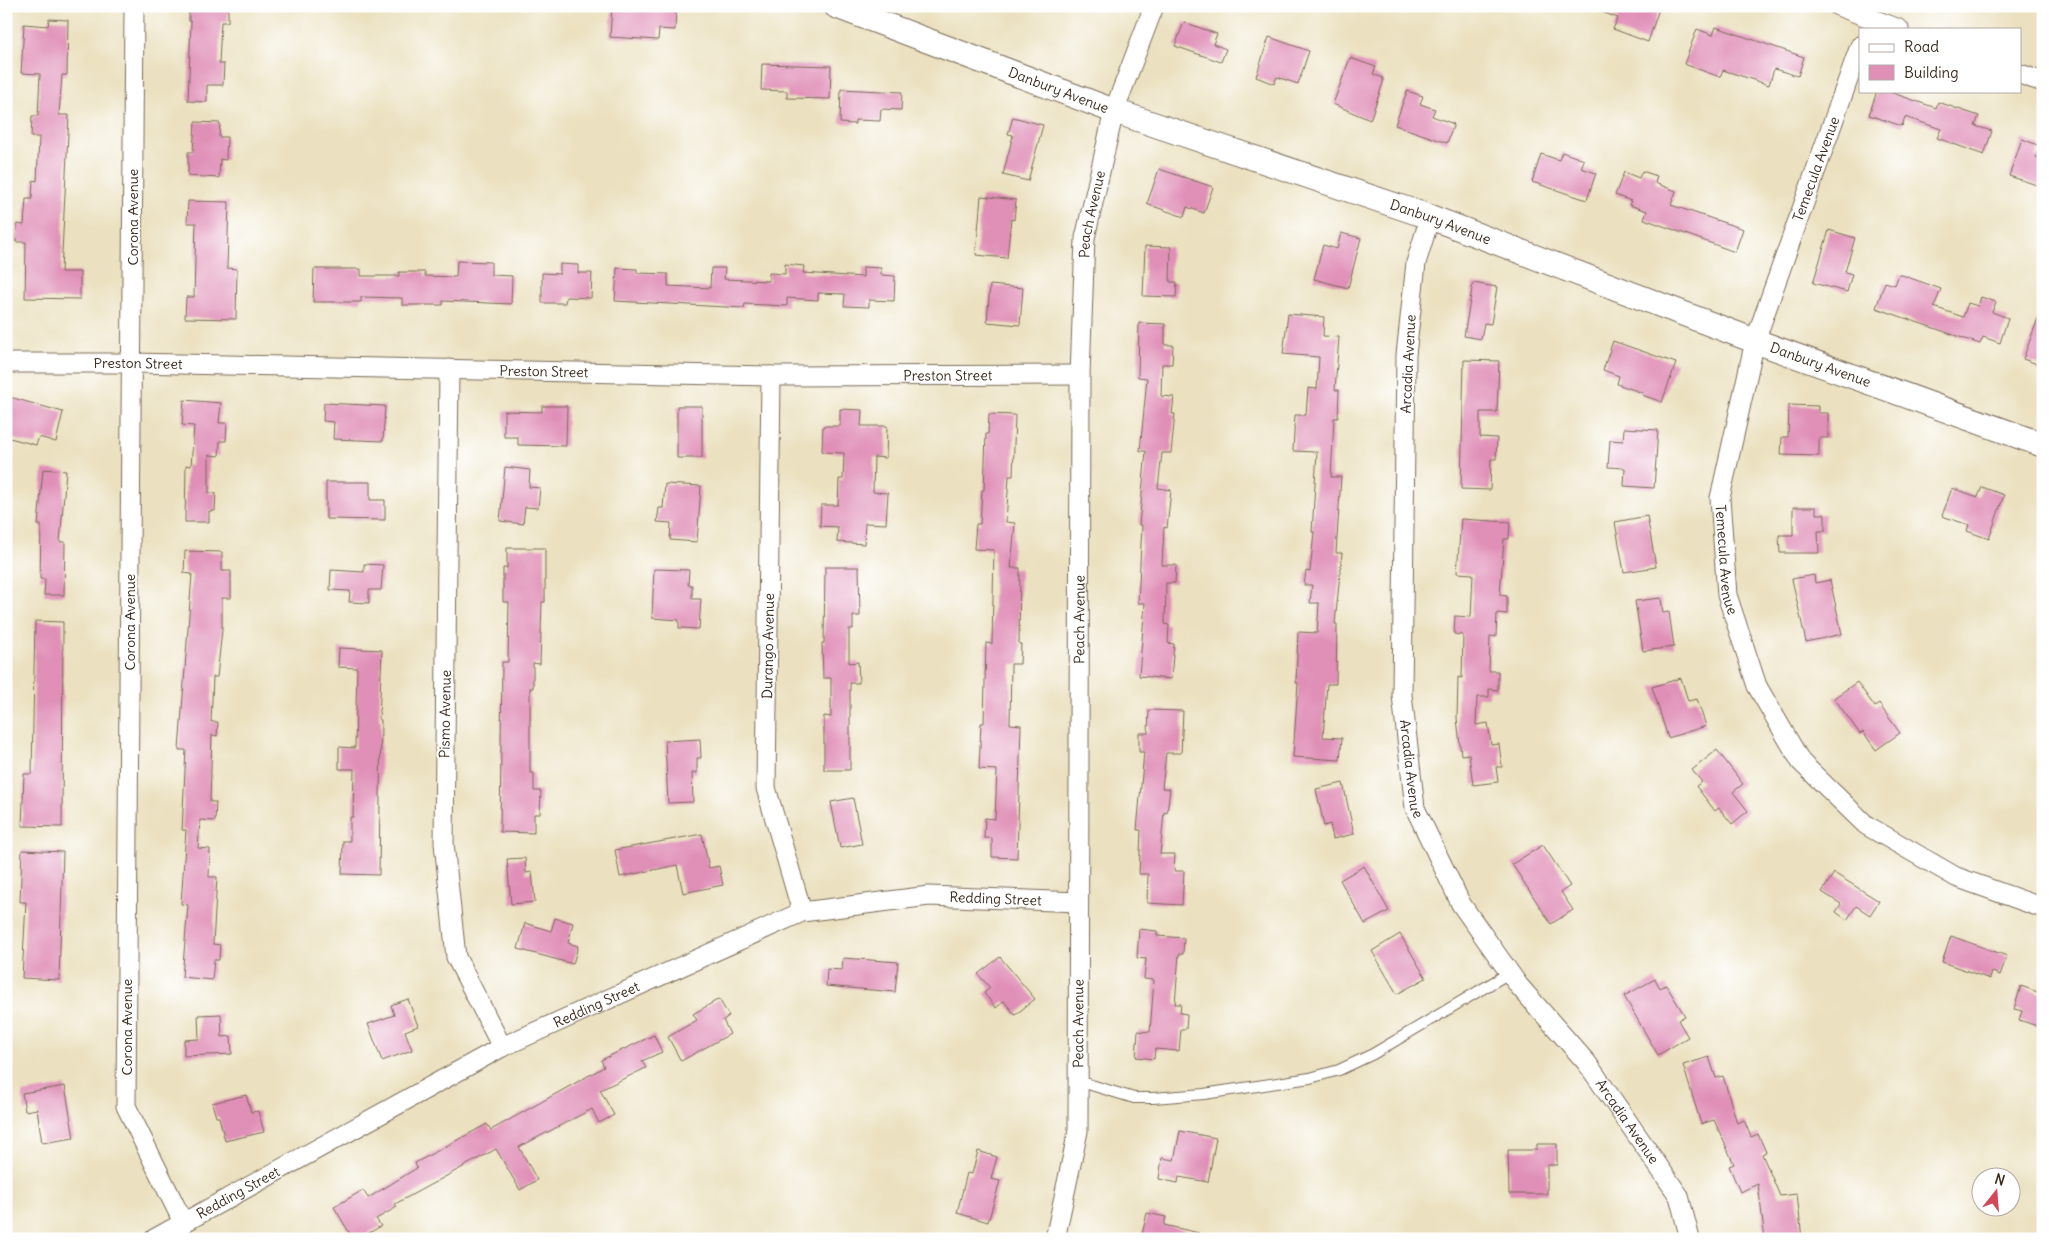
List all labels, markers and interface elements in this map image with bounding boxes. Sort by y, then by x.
legend [1859,28,2022,92]
text: Road [1904,37,1939,56]
street label: Danbury Avenue [1006,63,1111,117]
text: Building [1904,63,1959,82]
street label: Temecula Avenue [1789,114,1843,224]
street label: Corona Avenue [124,169,142,265]
street label: Peach Avenue [1075,169,1109,258]
street label: Danbury Avenue [1388,195,1493,248]
street label: Arcadia Avenue [1396,314,1420,414]
street label: Danbury Avenue [1768,338,1873,391]
street label: Preston Street [93,354,183,373]
street label: Preston Street [499,361,589,381]
street label: Preston Street [903,366,993,385]
street label: Temecula Avenue [1712,504,1742,617]
street label: Corona Avenue [121,574,139,670]
street label: Peach Avenue [1070,575,1088,664]
street label: Durango Avenue [758,593,778,699]
street label: Pismo Avenue [435,670,455,758]
street label: Arcadia Avenue [1396,719,1428,821]
street label: Redding Street [949,888,1042,910]
street label: Redding Street [551,977,643,1032]
street label: Corona Avenue [118,979,136,1075]
street label: Peach Avenue [1069,979,1087,1068]
street label: Arcadia Avenue [1592,1075,1663,1167]
street label: Redding Street [193,1162,283,1223]
north arrow [1972,1168,2022,1218]
text: N [1993,1170,2007,1190]

